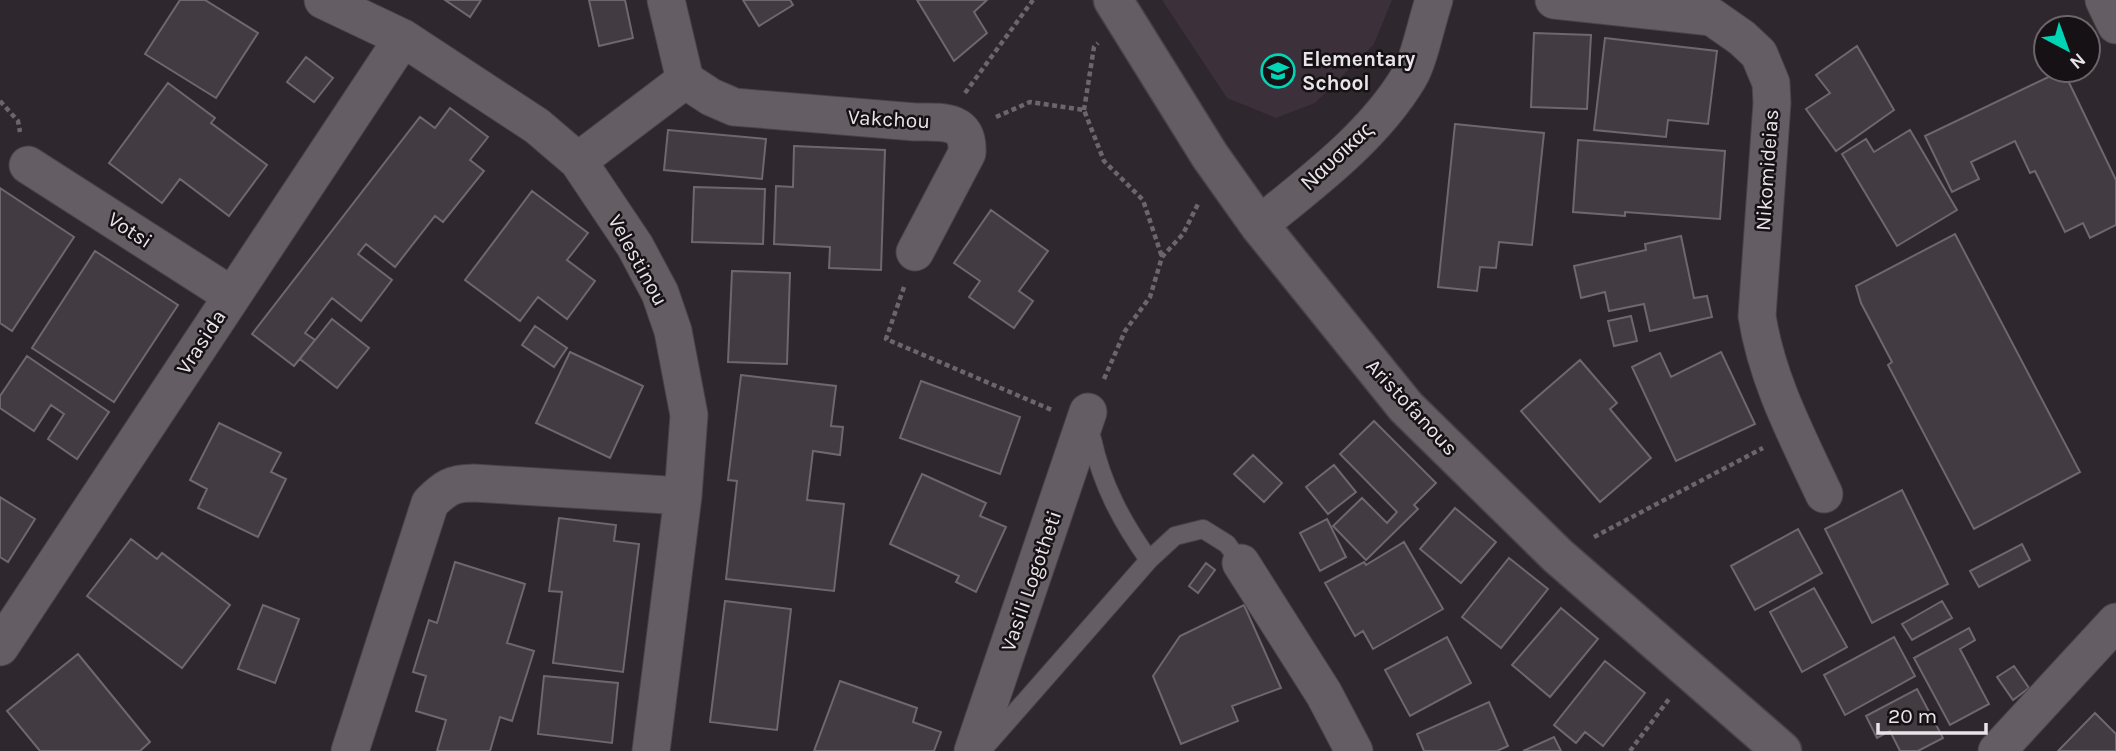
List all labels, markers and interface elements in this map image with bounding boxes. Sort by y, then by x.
north arrow [2032,14,2102,84]
place label: Elementary School [1302,47,1416,95]
text: N [2065,48,2090,74]
school or university icon: Elementary School [1259,52,1297,90]
street label: Vakchou [847,105,931,133]
street label: Nikomideias [1751,108,1783,232]
street label: Ναυσικας [1296,117,1378,195]
street label: Votsi [103,207,157,253]
street label: Velestinou [603,210,673,310]
street label: Vrasida [171,305,231,379]
street label: Aristofanous [1361,354,1463,460]
street label: Vasili Logotheti [996,507,1066,655]
scale bar [1878,692,1986,736]
text: 20 m [1888,704,1937,728]

